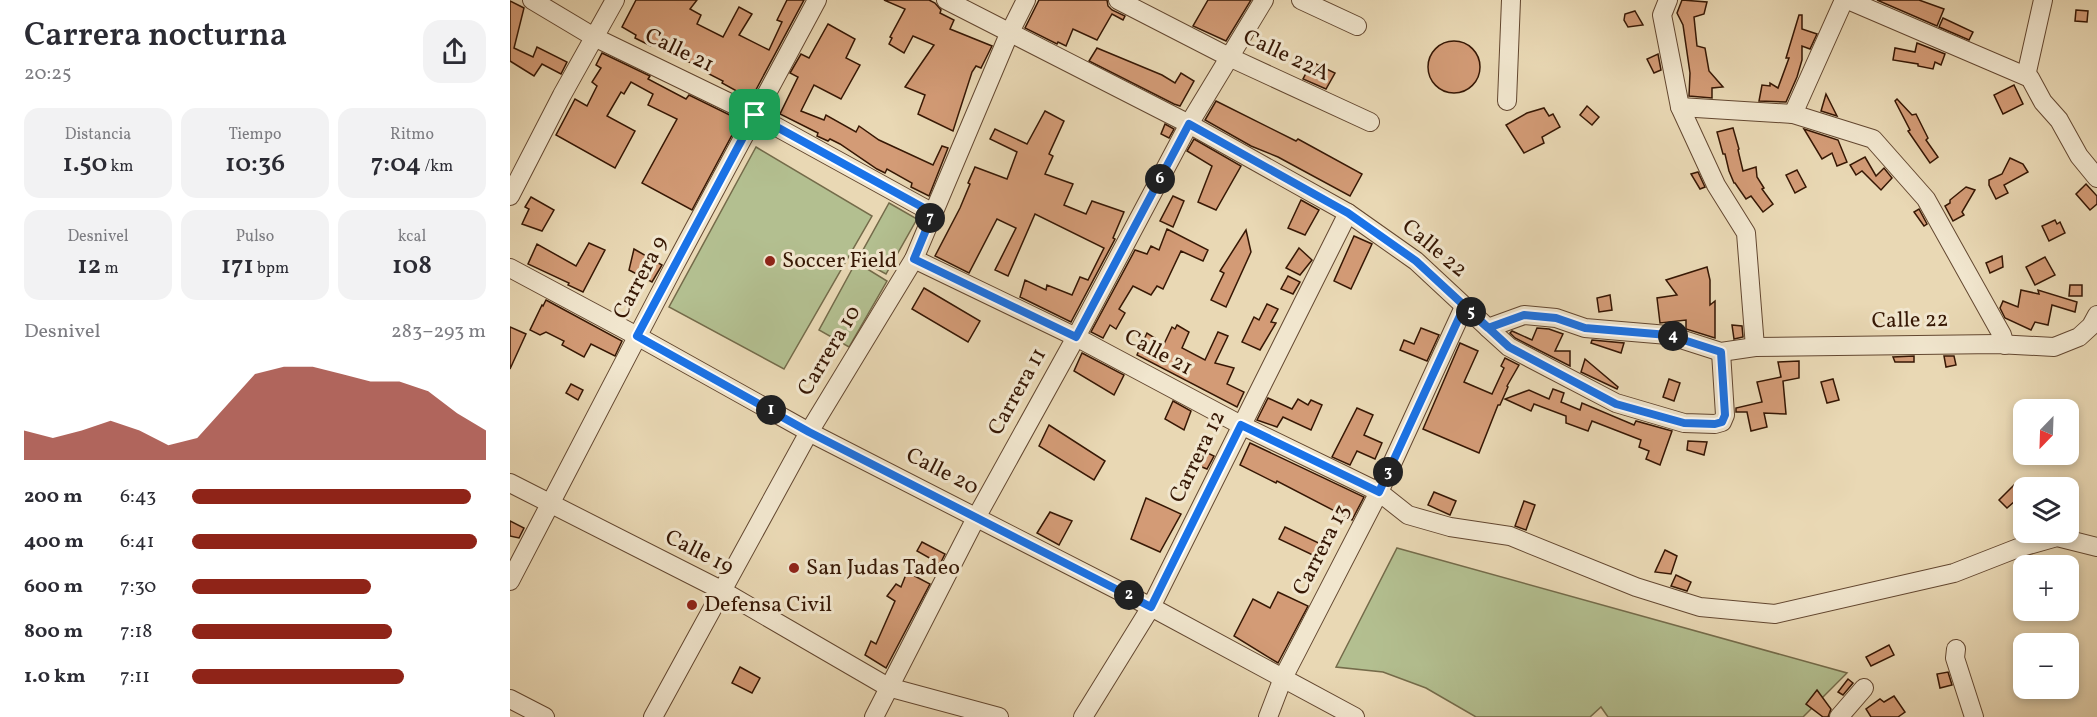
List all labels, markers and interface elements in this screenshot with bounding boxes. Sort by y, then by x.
text: Carrera nocturna [24,14,287,60]
button: share [423,20,486,83]
street label: Calle 21 [639,21,719,81]
street label: Calle 22A [1238,22,1334,90]
text: 20:25 [24,60,72,88]
pin [729,89,780,140]
icon: arrive [738,98,771,131]
text: Distancia [65,124,131,146]
text: Tiempo [229,124,281,146]
text: Ritmo [390,124,434,146]
text: 1.50 [63,146,107,182]
text: 10:36 [225,146,285,182]
text: 7:04 [371,146,421,182]
text: km [107,156,133,178]
text: /km [421,156,453,178]
pin: 6 [1145,164,1175,194]
text: 6 [1156,168,1164,190]
pin: 7 [915,203,945,233]
text: 7 [926,207,934,229]
street label: Calle 22 [1395,212,1473,286]
text: Desnivel [67,226,129,248]
text: Pulso [236,226,274,248]
text: kcal [398,226,426,248]
street label: Carrera 9 [606,231,676,325]
place label: Soccer Field [782,246,897,277]
text: 12 [77,248,101,284]
text: 171 [221,248,254,284]
text: 108 [392,248,432,284]
marker: Soccer Field [763,254,777,268]
text: m [101,258,119,280]
text: bpm [254,258,289,280]
pin: 5 [1456,297,1486,327]
street label: Carrera 10 [791,300,869,402]
text: 5 [1467,301,1475,323]
street label: Calle 22 [1871,305,1949,337]
text: Desnivel [24,318,100,346]
text: 283–293 m [391,318,486,346]
pin: 4 [1658,321,1688,351]
street label: Calle 21 [1118,322,1198,384]
text: 4 [1668,325,1678,347]
street label: Carrera 11 [981,343,1055,441]
pin: 1 [756,395,786,425]
text: 1 [768,399,774,421]
north arrow [2013,399,2079,465]
map controls [2013,399,2079,699]
street label: Carrera 12 [1162,406,1234,508]
street label: Calle 20 [900,440,984,504]
pin: 3 [1373,457,1403,487]
text: 3 [1384,461,1392,483]
button: layers [2013,477,2079,543]
text: 200 m [24,483,82,511]
text: 6:43 [120,483,156,511]
street label: Carrera 13 [1286,499,1358,601]
street label: Calle 19 [659,523,739,583]
text: 400 m [24,528,84,556]
text: 6:41 [120,528,155,556]
place label: San Judas Tadeo [806,553,960,584]
button: + [2013,555,2079,621]
marker: San Judas Tadeo [787,561,801,575]
text: 600 m [24,573,83,601]
text: 7:30 [120,573,156,601]
pin: 2 [1114,580,1144,610]
text: 2 [1125,584,1133,606]
place label: Defensa Civil [704,590,832,621]
marker: Defensa Civil [685,598,699,612]
text: 800 m [24,618,83,646]
text: 7:18 [120,618,152,646]
button: − [2013,633,2079,699]
text: 1.0 km [24,663,86,691]
text: 7:11 [120,663,150,691]

